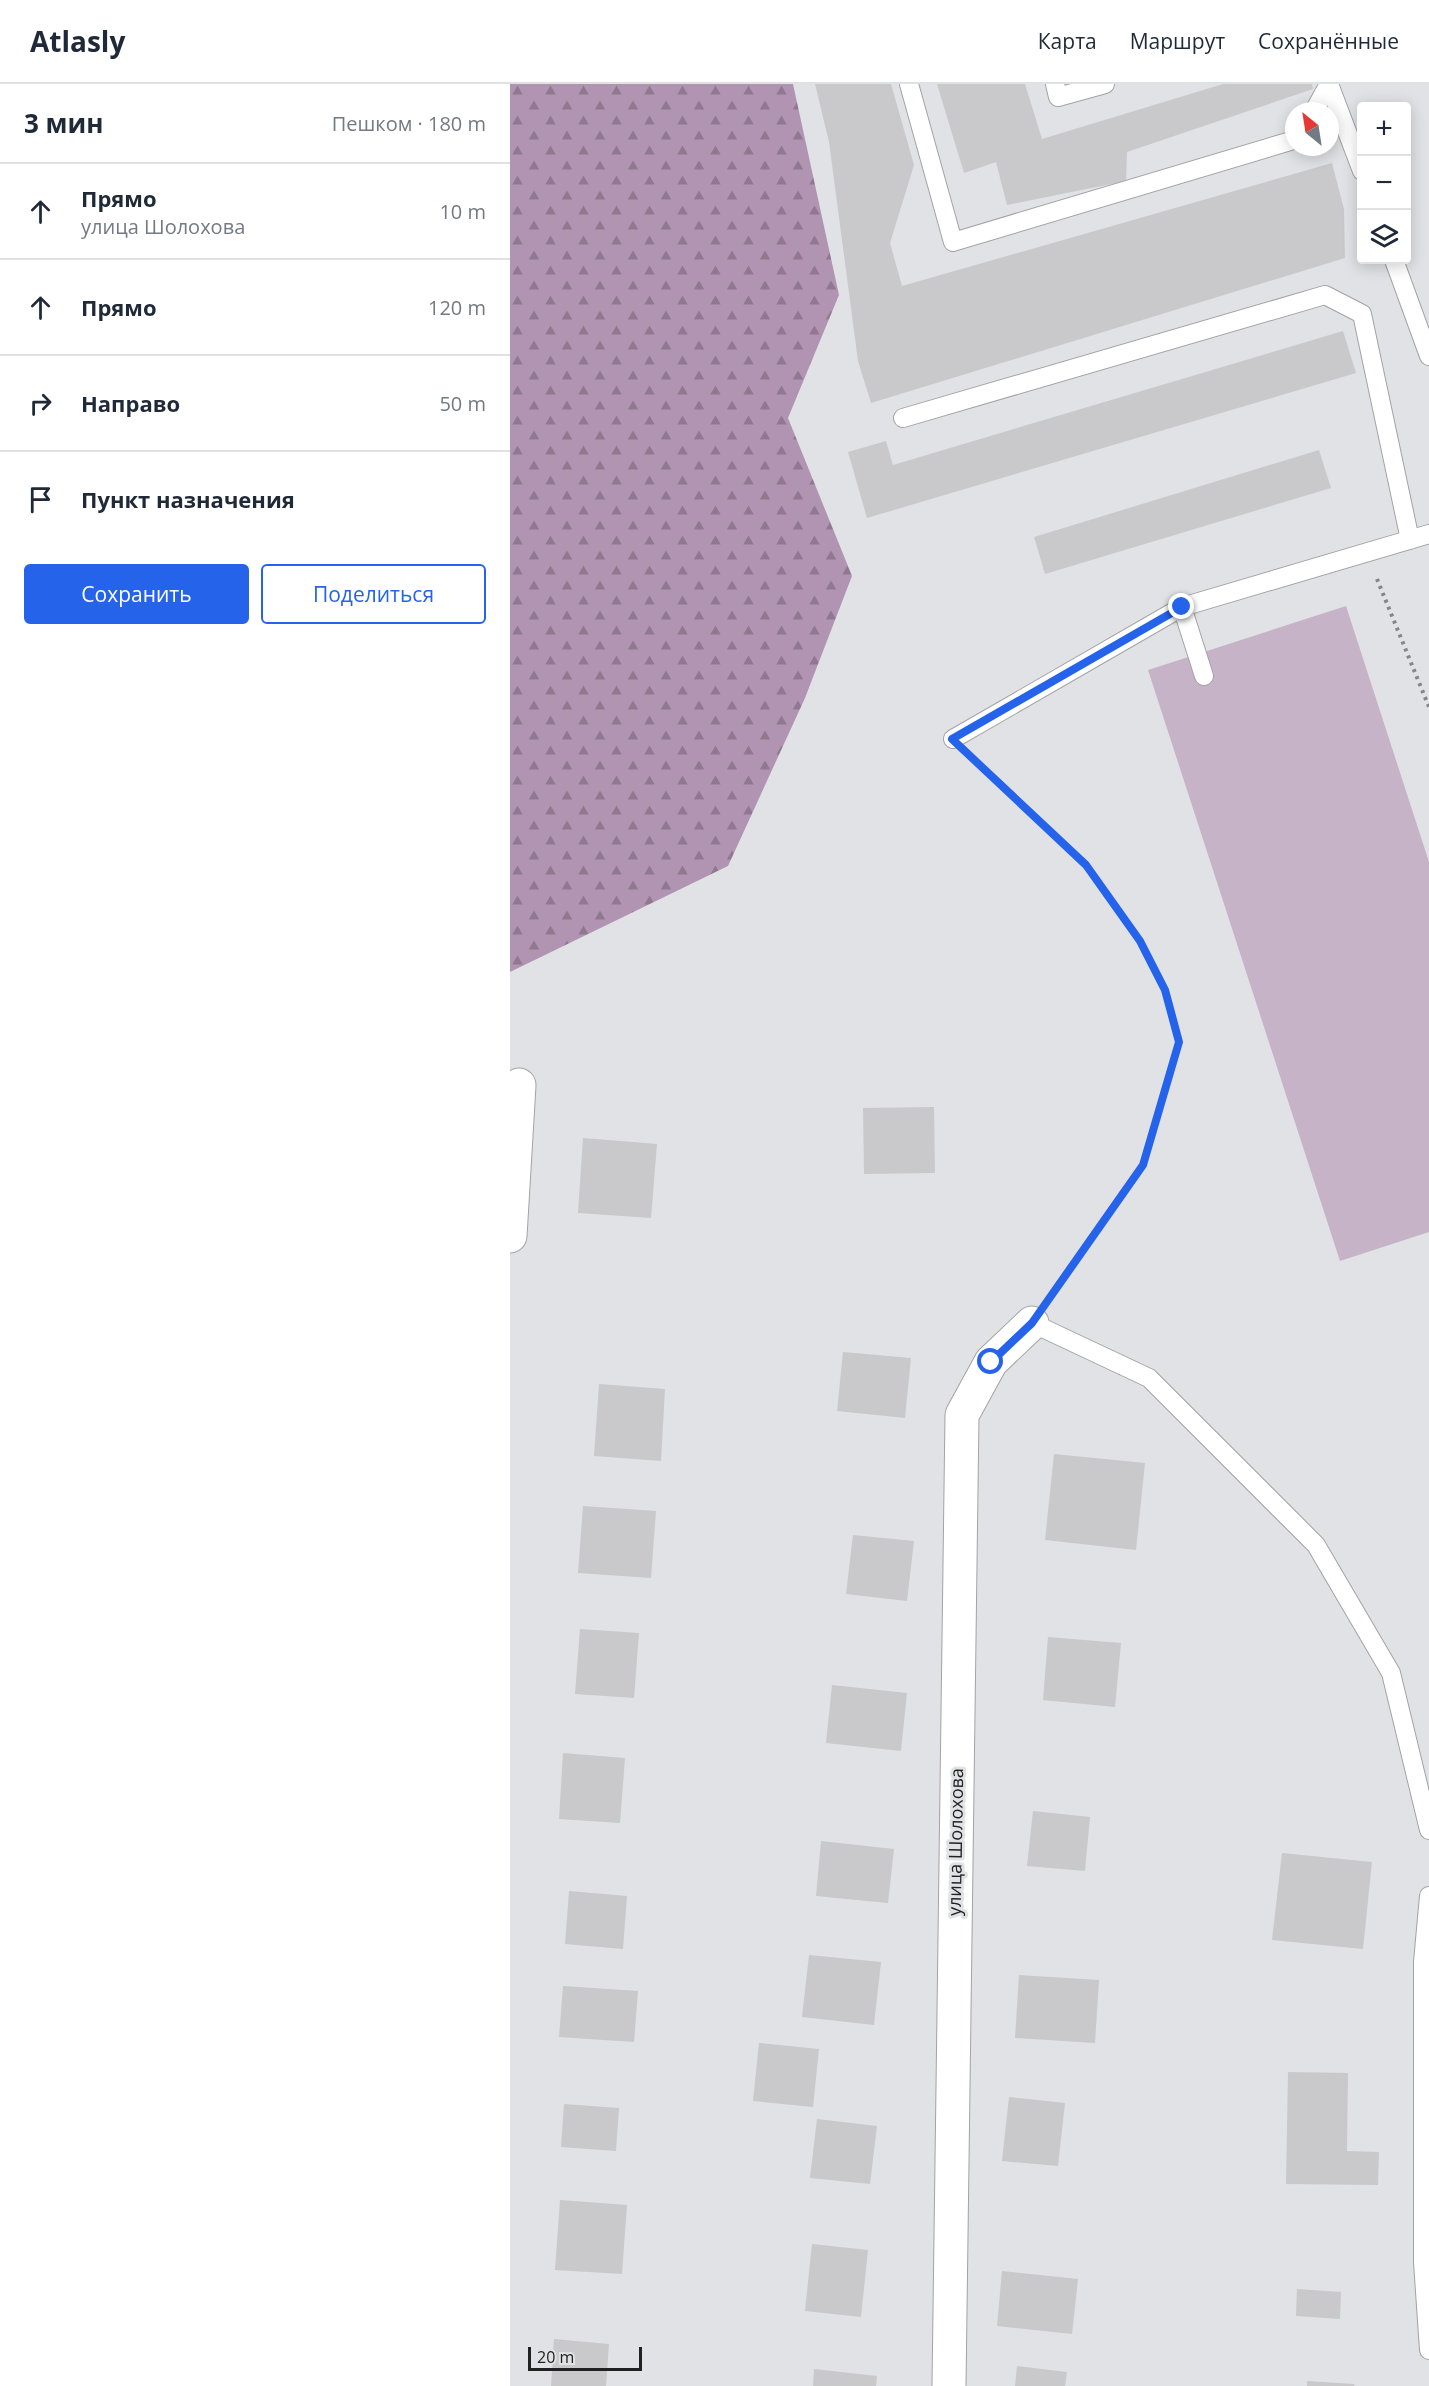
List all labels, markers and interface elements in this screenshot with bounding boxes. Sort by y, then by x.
text: Atlasly [30,22,125,60]
text: Карта [1038,27,1097,55]
text: Маршрут [1130,27,1225,55]
text: Сохранённые [1258,27,1399,55]
north arrow [1285,102,1339,156]
map controls [1357,102,1411,264]
button: + [1357,102,1411,156]
text: 3 мин [24,105,104,141]
text: Пешком · 180 m [332,110,486,137]
button: − [1357,156,1411,210]
text: Прямо [81,183,157,213]
icon: ahead [24,195,57,228]
text: 10 m [439,198,486,225]
button: layers [1357,210,1411,264]
text: улица Шолохова [81,213,245,240]
icon: ahead [24,291,57,324]
text: Прямо [81,292,157,322]
text: 120 m [428,294,486,321]
icon: right [24,387,57,420]
text: Направо [81,388,180,418]
text: 50 m [439,390,486,417]
icon: arrive [24,483,57,516]
text: Пункт назначения [81,484,295,514]
button: Сохранить [24,564,249,624]
button: Поделиться [261,564,486,624]
route end [1168,593,1194,619]
route start [977,1348,1003,1374]
street label: улица Шолохова [942,1768,968,1916]
scale bar [528,2344,642,2372]
text: 20 m [537,2346,574,2368]

